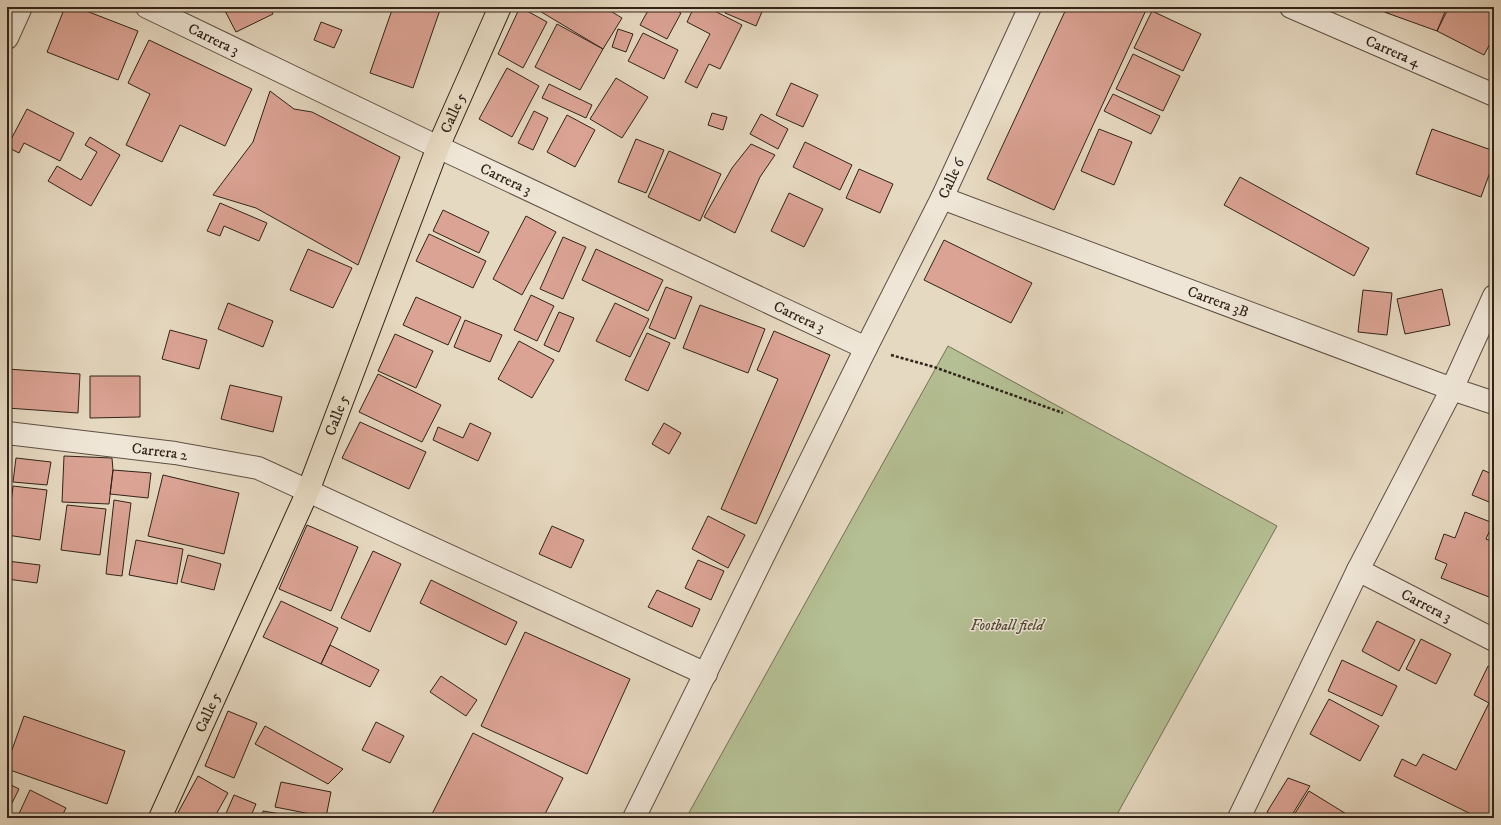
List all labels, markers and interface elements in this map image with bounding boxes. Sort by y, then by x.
street label: Carrera 3 [185,19,242,60]
street label: Carrera 4 [1362,31,1423,72]
street label: Calle 5 [436,89,471,136]
street label: Calle 6 [934,154,970,202]
street label: Carrera 3 [477,159,534,200]
street label: Carrera 3B [1185,282,1251,322]
street label: Carrera 3 [770,297,828,337]
street label: Calle 5 [321,392,354,438]
street label: Carrera 2 [131,439,190,465]
street label: Carrera 3 [1398,585,1455,627]
park label: Football field [970,616,1046,635]
street label: Calle 5 [191,689,226,736]

